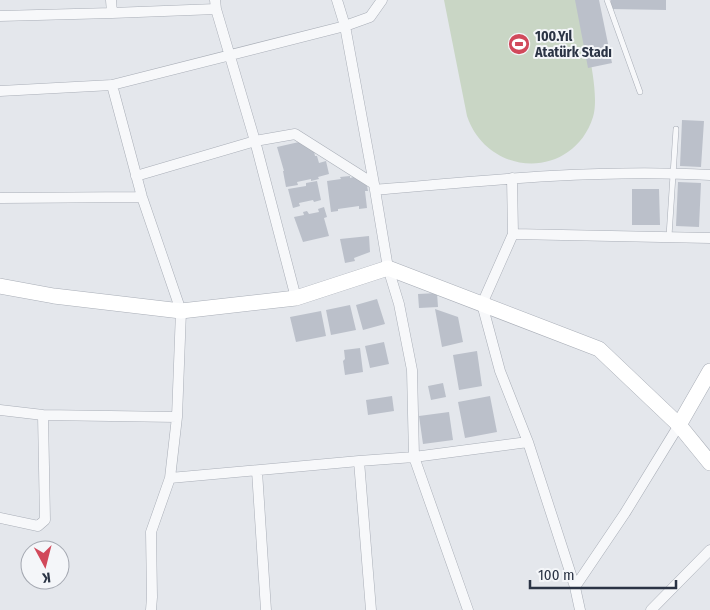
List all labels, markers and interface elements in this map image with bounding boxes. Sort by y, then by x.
place label: 100.Yıl Atatürk Stadı [534,28,612,61]
sports icon: 100.Yıl Atatürk Stadı [507,32,531,56]
north arrow [20,540,70,590]
scale bar [530,558,676,590]
text: 100 m [538,566,575,584]
text: K [41,568,52,586]

